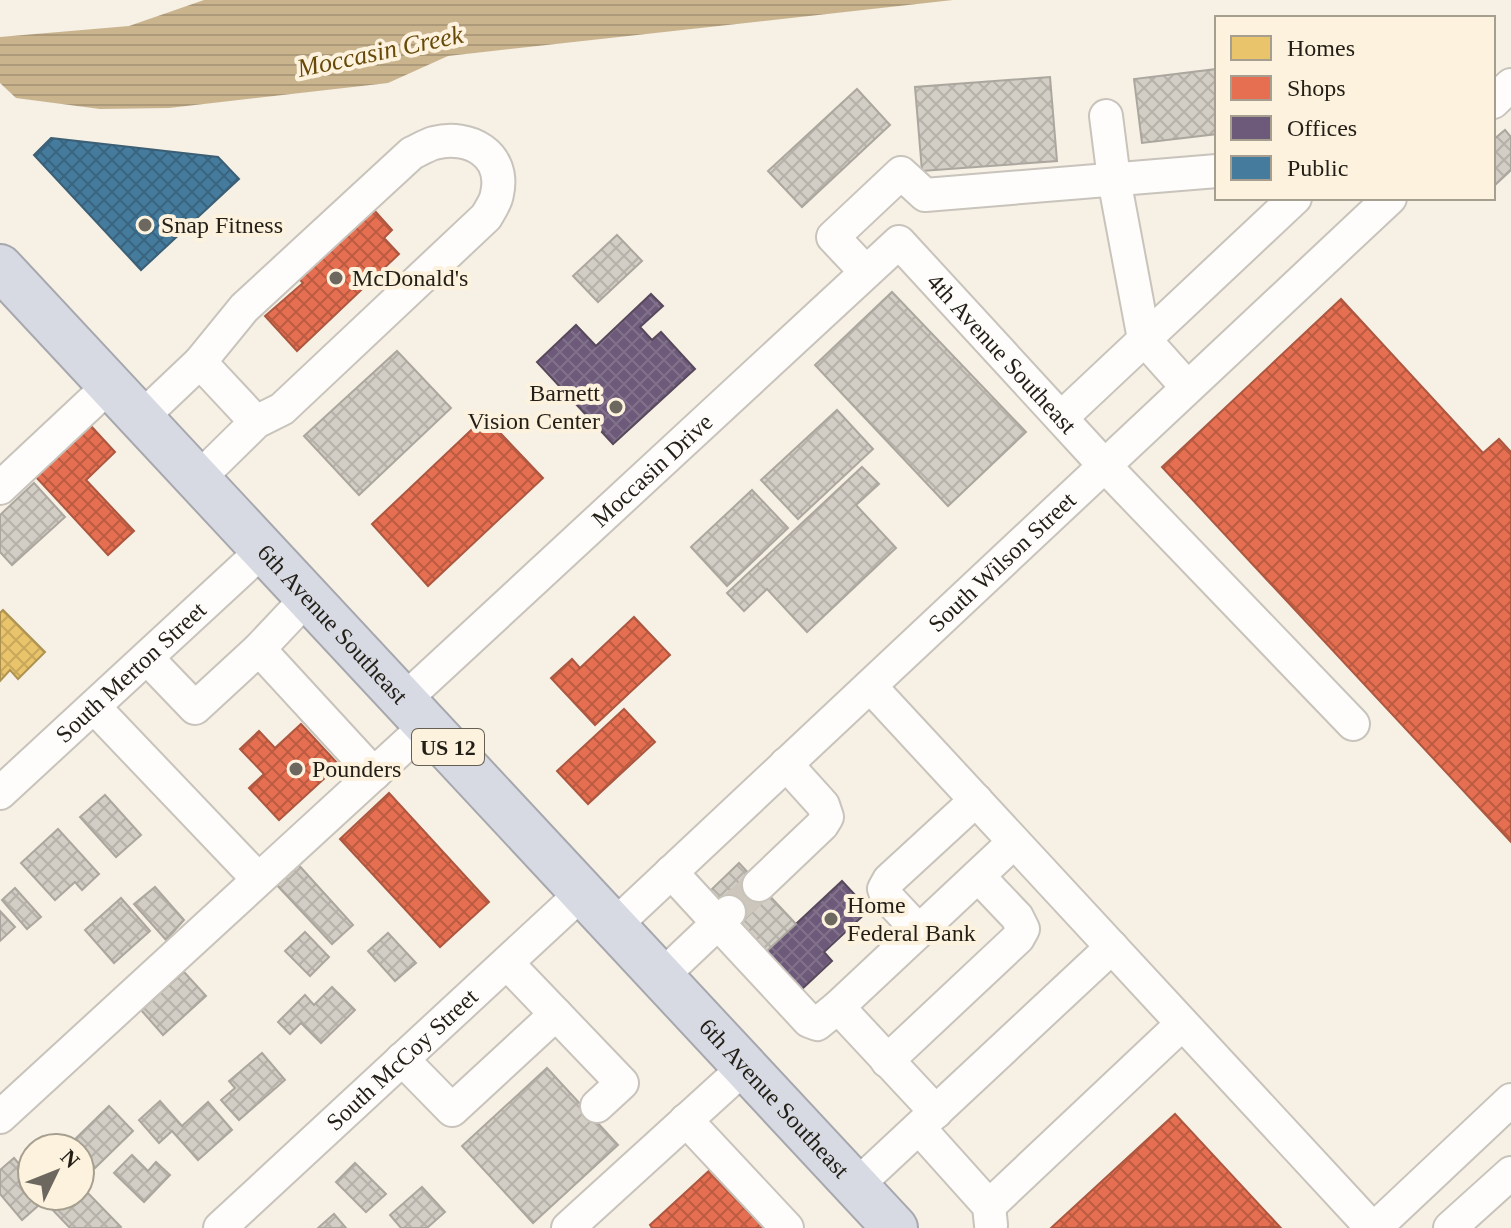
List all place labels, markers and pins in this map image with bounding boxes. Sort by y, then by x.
place label: Snap Fitness [161,212,283,238]
marker: Snap Fitness [136,216,154,234]
place label: McDonald's [352,265,468,291]
marker: McDonald's [327,269,345,287]
place label: Barnett Vision Center [467,380,600,434]
marker: Barnett Vision Center [607,398,625,416]
place label: Pounders [312,756,401,782]
marker: Pounders [287,760,305,778]
place label: Home Federal Bank [847,892,976,946]
marker: Home Federal Bank [822,910,840,928]

